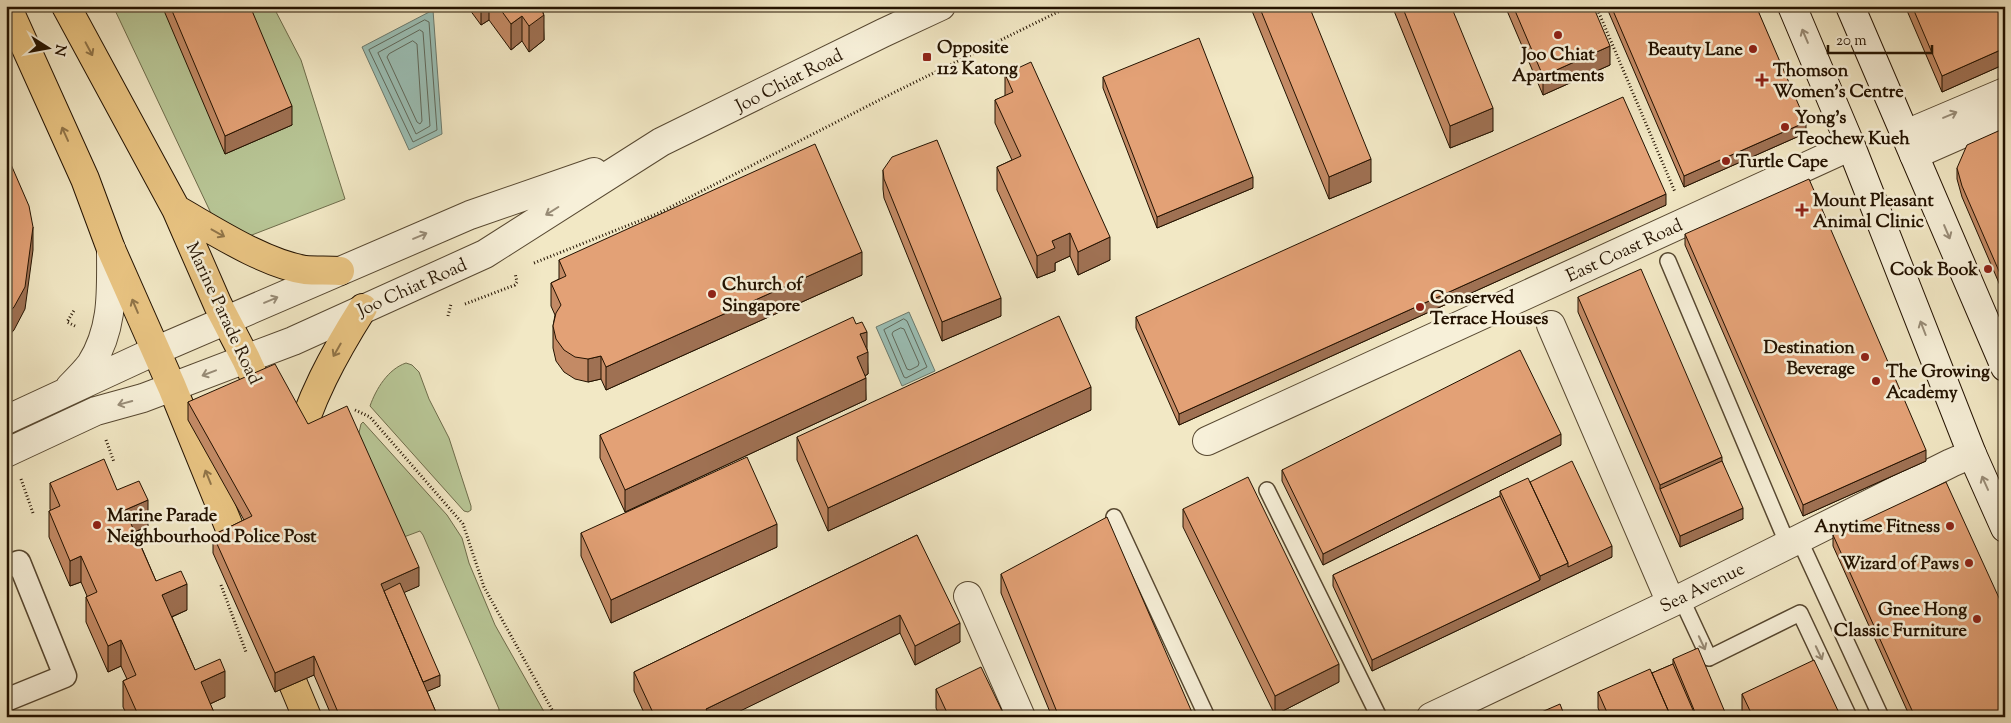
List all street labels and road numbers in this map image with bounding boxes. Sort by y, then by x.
street label: Joo Chiat Road [731,44,848,120]
street label: East Coast Road [1562,213,1687,290]
street label: Marine Parade Road [178,238,267,389]
street label: Joo Chiat Road [353,253,472,325]
street label: Sea Avenue [1656,557,1750,621]

